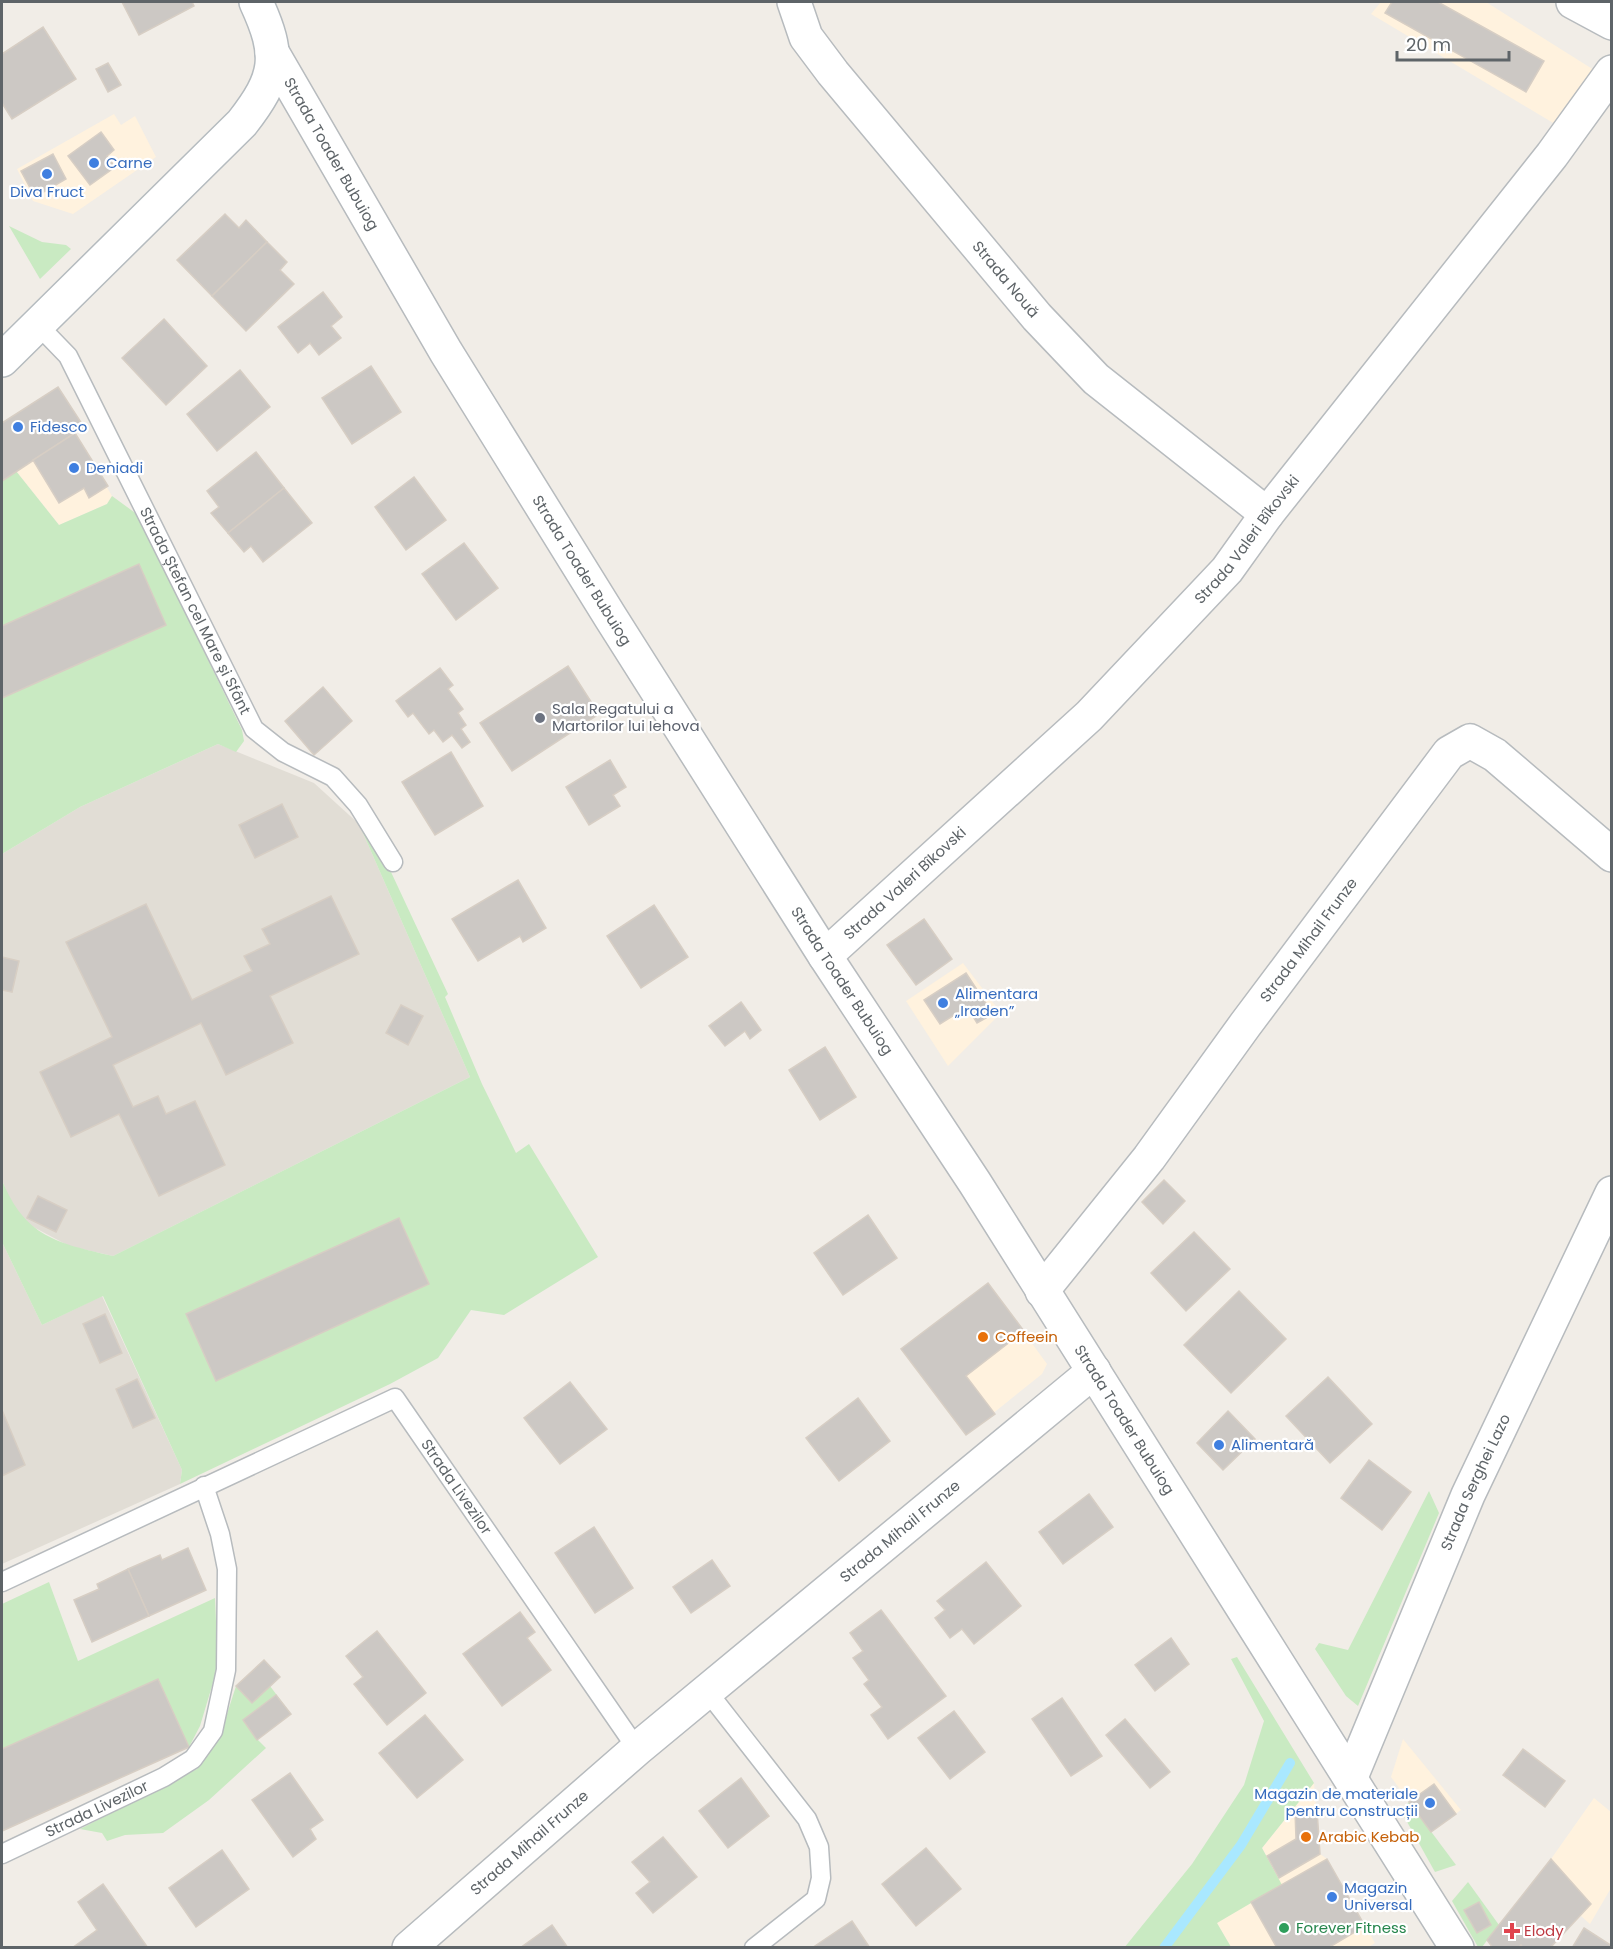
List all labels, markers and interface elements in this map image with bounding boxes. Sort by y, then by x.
scale bar [1397,24,1510,62]
text: 20 m [1406,32,1451,57]
street label: Strada Toader Bubuiog [279,74,384,234]
place label: Carne [106,152,152,173]
marker: Carne [87,156,101,170]
marker: Diva Fruct [40,167,54,181]
place label: Diva Fruct [10,181,84,202]
street label: Strada Nouă [968,236,1044,322]
place label: Fidesco [30,416,87,437]
marker: Fidesco [11,420,25,434]
place label: Deniadi [86,457,143,478]
marker: Deniadi [67,461,81,475]
street label: Strada Valeri Bîkovski [1189,470,1304,608]
street label: Strada Toader Bubuiog [527,491,637,649]
street label: Strada Ștefan cel Mare și Sfânt [135,503,256,718]
place label: Sala Regatului a Martorilor lui Iehova [552,698,700,736]
marker: Sala Regatului a Martorilor lui Iehova [533,711,547,725]
street label: Strada Valeri Bîkovski [839,822,970,944]
street label: Strada Mihail Frunze [1255,873,1362,1006]
street label: Strada Toader Bubuiog [786,902,899,1059]
place label: Alimentara „Iraden” [954,983,1038,1021]
marker: Alimentara „Iraden” [936,996,950,1010]
place label: Coffeein [995,1326,1058,1347]
marker: Coffeein [976,1330,990,1344]
street label: Strada Toader Bubuiog [1070,1341,1180,1499]
street label: Strada Serghei Lazo [1435,1410,1515,1554]
place label: Alimentară [1231,1434,1314,1455]
street label: Strada Livezilor [416,1435,497,1539]
marker: Alimentară [1212,1438,1226,1452]
street label: Strada Mihail Frunze [835,1475,964,1587]
street label: Strada Livezilor [42,1775,152,1842]
place label: Magazin de materiale pentru construcții [1254,1783,1418,1821]
street label: Strada Mihail Frunze [466,1785,593,1900]
marker: Magazin de materiale pentru construcții [1423,1796,1437,1810]
place label: Arabic Kebab [1318,1826,1420,1847]
marker: Arabic Kebab [1299,1830,1313,1844]
place label: Magazin Universal [1344,1877,1412,1915]
marker: Magazin Universal [1325,1890,1339,1904]
place label: Forever Fitness [1296,1917,1407,1938]
place label: Elody [1524,1920,1564,1941]
marker: Forever Fitness [1277,1921,1291,1935]
marker: Elody [1505,1924,1519,1938]

